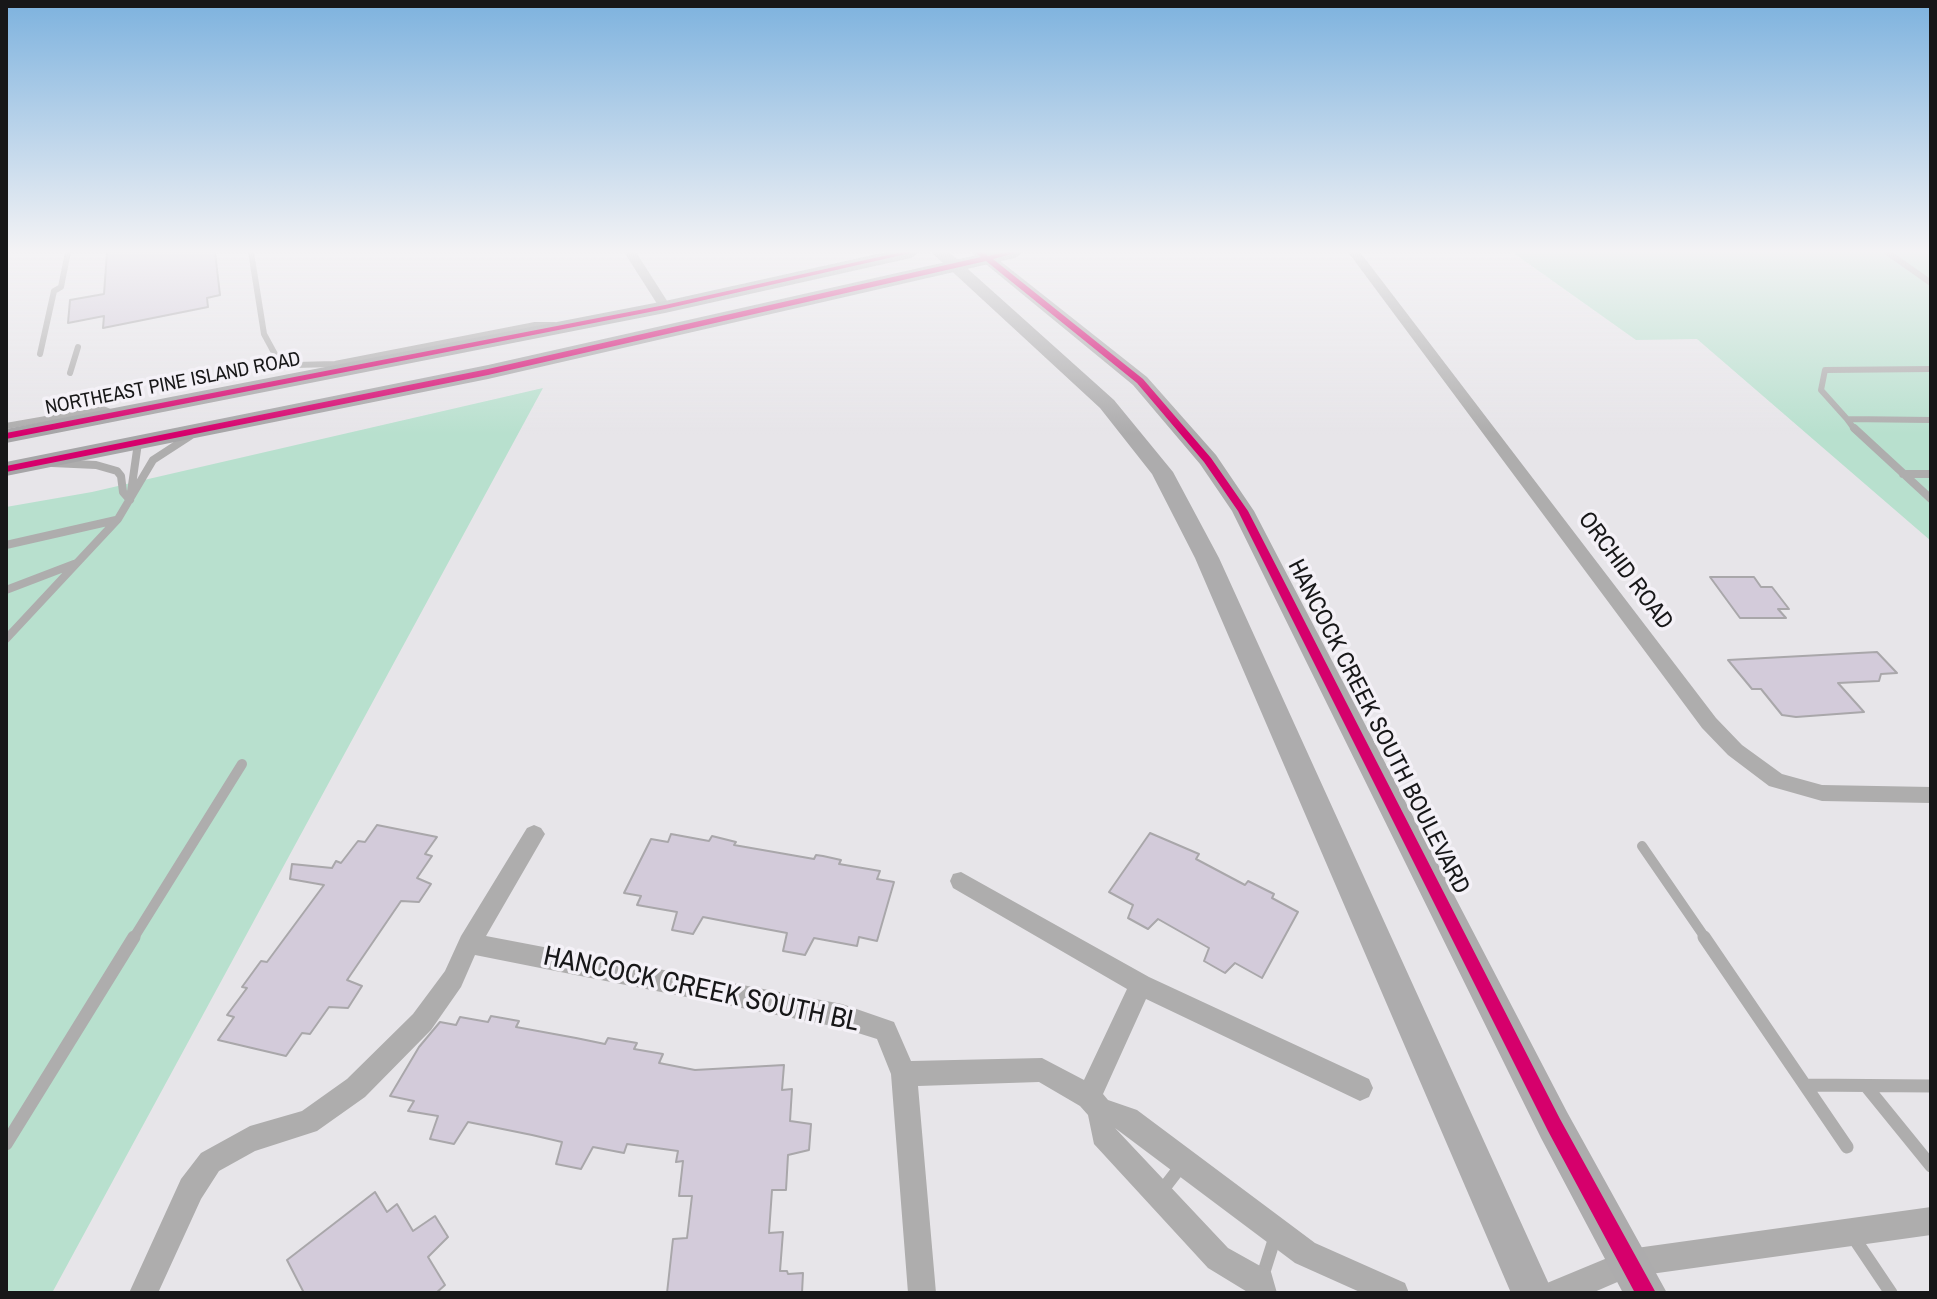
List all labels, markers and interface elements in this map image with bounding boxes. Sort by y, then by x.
street label: NORTHEAST PINE ISLAND ROAD [43,347,303,421]
street label: ORCHID ROAD [1571,506,1679,636]
street label: HANCOCK CREEK SOUTH BOULEVARD [1281,555,1475,899]
street label: HANCOCK CREEK SOUTH BL [540,940,862,1040]

